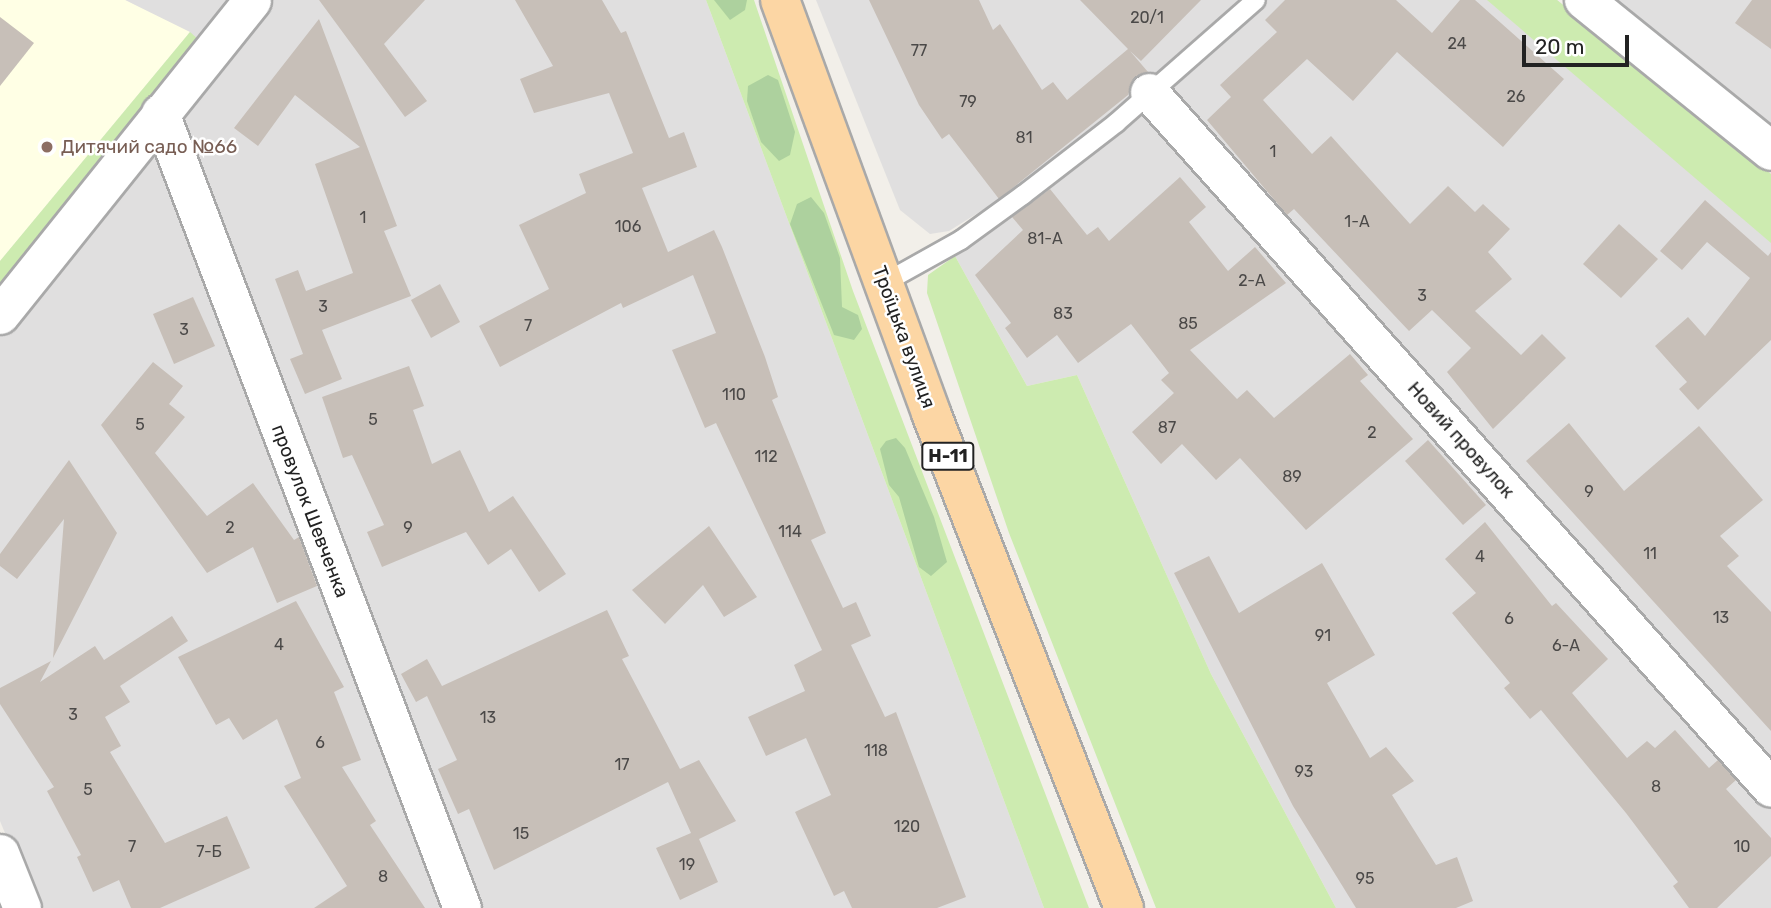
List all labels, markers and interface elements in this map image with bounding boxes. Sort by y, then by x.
house number: 20/1 [1130,8,1164,28]
scale bar [1526,21,1633,65]
house number: 24 [1447,34,1467,54]
text: 20 m [1535,34,1584,59]
house number: 77 [911,41,927,61]
house number: 26 [1506,87,1526,107]
house number: 79 [959,92,977,112]
house number: 81 [1015,128,1033,148]
place label: Дитячий садо №66 [61,136,237,158]
marker: Дитячий садо №66 [39,139,55,155]
house number: 1 [1270,142,1276,162]
house number: 1 [360,208,366,228]
house number: 1-А [1344,212,1370,232]
house number: 106 [615,217,641,237]
house number: 81-А [1027,229,1063,249]
street label: Троїцька вулиця [868,263,940,411]
house number: 2-А [1238,271,1266,291]
house number: 3 [1417,286,1427,306]
house number: 3 [318,297,328,317]
house number: 83 [1053,304,1073,324]
house number: 85 [1178,314,1198,334]
house number: 7 [524,316,532,336]
house number: 3 [179,320,189,340]
street label: Новий провулок [1403,377,1519,503]
house number: 110 [722,385,746,405]
house number: 5 [368,410,378,430]
house number: 5 [135,415,145,435]
house number: 87 [1158,418,1176,438]
street label: провулок Шевченка [266,421,354,601]
house number: 2 [1367,423,1377,443]
road number: Н-11 [920,442,976,470]
house number: 112 [754,447,778,467]
house number: 89 [1282,467,1302,487]
house number: 9 [1584,482,1594,502]
house number: 2 [225,518,235,538]
house number: 9 [403,518,413,538]
house number: 114 [778,522,802,542]
house number: 11 [1643,544,1657,564]
house number: 4 [1475,547,1485,567]
house number: 13 [1713,608,1729,628]
house number: 6 [1504,609,1514,629]
house number: 91 [1315,626,1331,646]
house number: 4 [274,635,284,655]
house number: 6-А [1552,636,1580,656]
house number: 3 [68,705,78,725]
house number: 13 [480,708,496,728]
house number: 6 [315,733,325,753]
house number: 118 [864,741,888,761]
house number: 17 [614,755,630,775]
house number: 93 [1295,762,1313,782]
house number: 8 [1651,777,1661,797]
house number: 5 [83,780,93,800]
house number: 120 [894,817,920,837]
house number: 15 [513,824,529,844]
house number: 7 [128,837,136,857]
house number: 10 [1733,837,1751,857]
house number: 7-Б [196,842,222,862]
house number: 19 [679,855,695,875]
house number: 8 [378,867,388,887]
house number: 95 [1356,869,1374,889]

